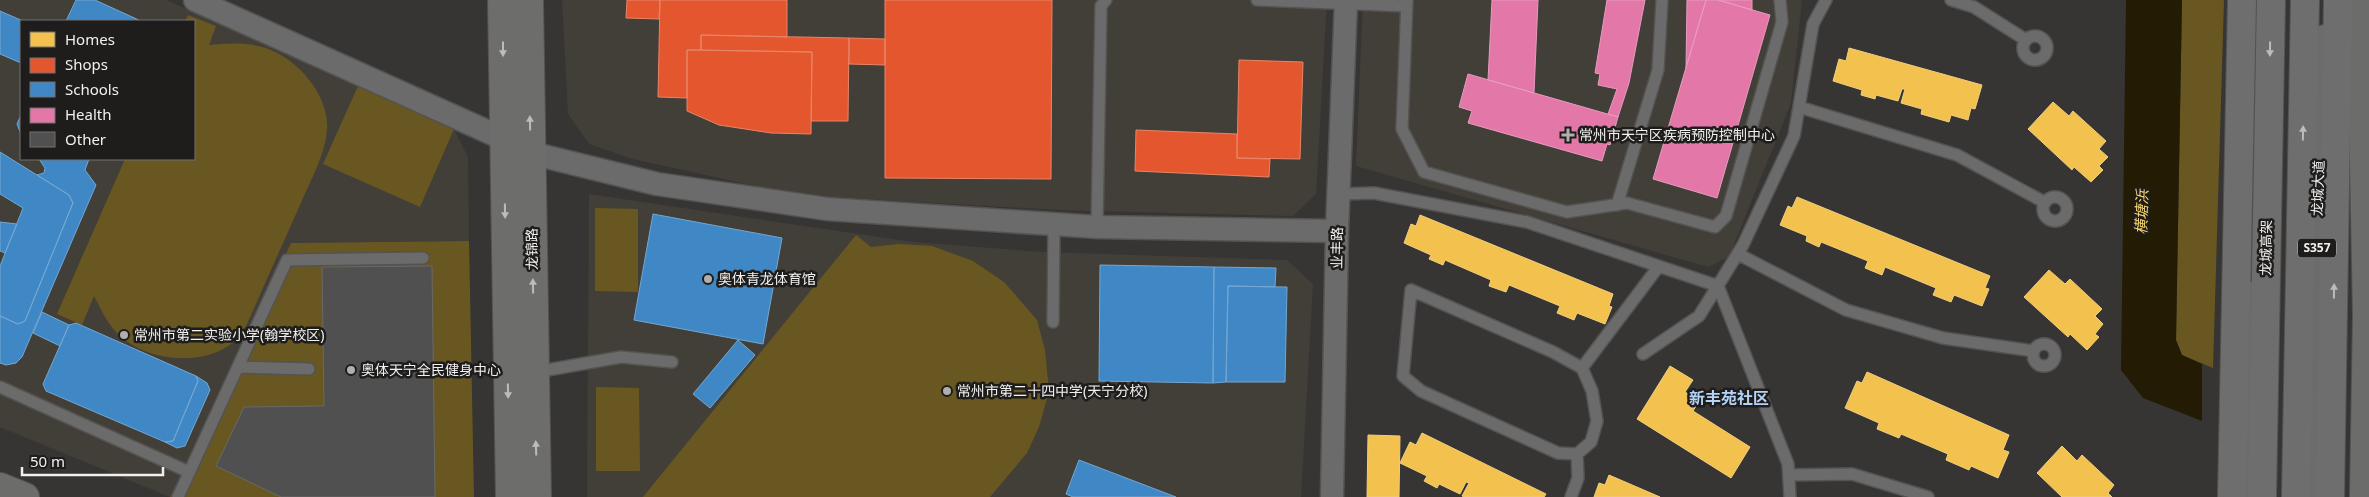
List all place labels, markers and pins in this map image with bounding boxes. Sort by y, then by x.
place label: 常州市天宁区疾病预防控制中心 [1579,125,1775,144]
marker: 常州市天宁区疾病预防控制中心 [1561,128,1575,142]
place label: 奥体青龙体育馆 [718,269,816,288]
marker: 奥体青龙体育馆 [702,273,714,285]
place label: 常州市第二实验小学(翰学校区) [134,325,324,344]
marker: 常州市第二实验小学(翰学校区) [118,329,130,341]
place label: 奥体天宁全民健身中心 [361,360,501,379]
marker: 奥体天宁全民健身中心 [345,364,357,376]
place label: 常州市第二十四中学(天宁分校) [957,381,1147,400]
marker: 常州市第二十四中学(天宁分校) [941,385,953,397]

